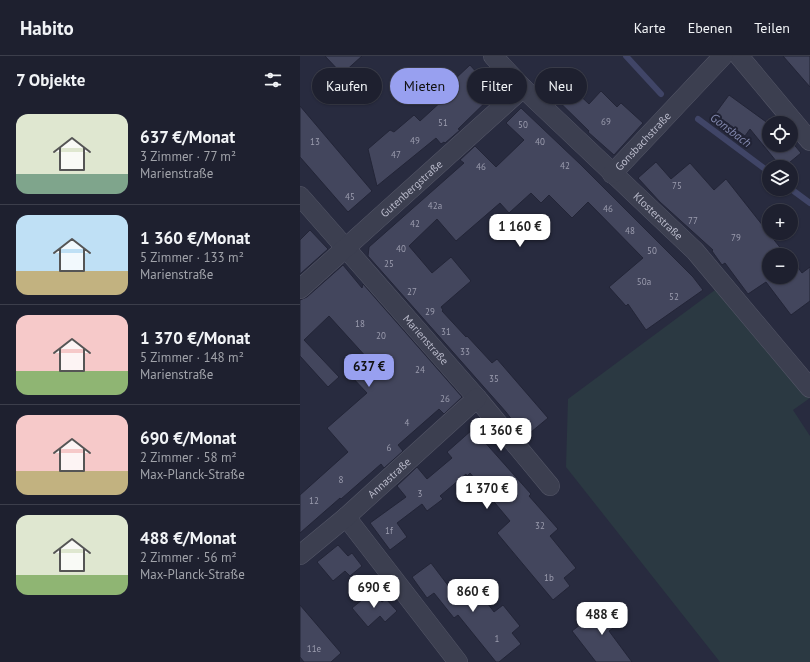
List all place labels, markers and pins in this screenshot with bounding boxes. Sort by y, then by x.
pin: 1 160 € [483,214,557,248]
pin: 637 € [341,354,397,388]
pin: 1 360 € [464,418,538,452]
pin: 1 370 € [450,476,524,510]
pin: 690 € [346,575,402,609]
pin: 860 € [445,579,501,613]
pin: 488 € [574,602,630,636]

